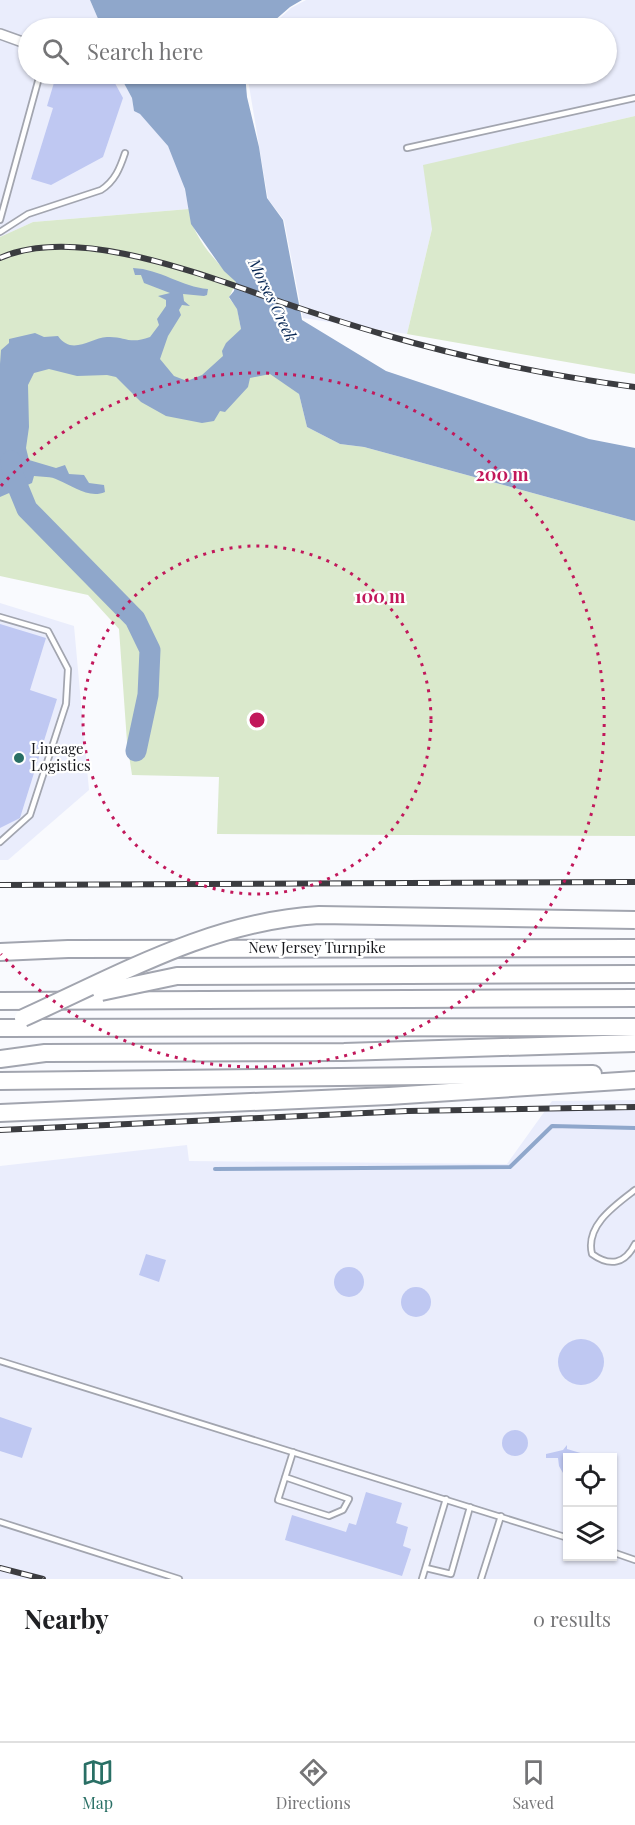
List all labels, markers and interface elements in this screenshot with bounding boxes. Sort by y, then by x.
search box [18,18,617,84]
icon: search [39,35,72,68]
text: Search here [87,36,203,66]
water label: Morses Creek [244,254,303,345]
text: 200 m [475,462,529,486]
text: 100 m [355,584,406,608]
centre of rings [247,710,267,730]
place label: Lineage Logistics [31,738,91,775]
marker: Lineage Logistics [12,751,26,765]
street label: New Jersey Turnpike [248,937,386,957]
map controls [563,1453,617,1561]
button: locate [563,1453,617,1507]
button: layers [563,1507,617,1561]
text: Nearby [24,1601,109,1636]
text: 0 results [533,1605,611,1632]
tab: Map [81,1756,114,1813]
tab: Directions [276,1756,351,1813]
tab: Saved [512,1756,554,1813]

